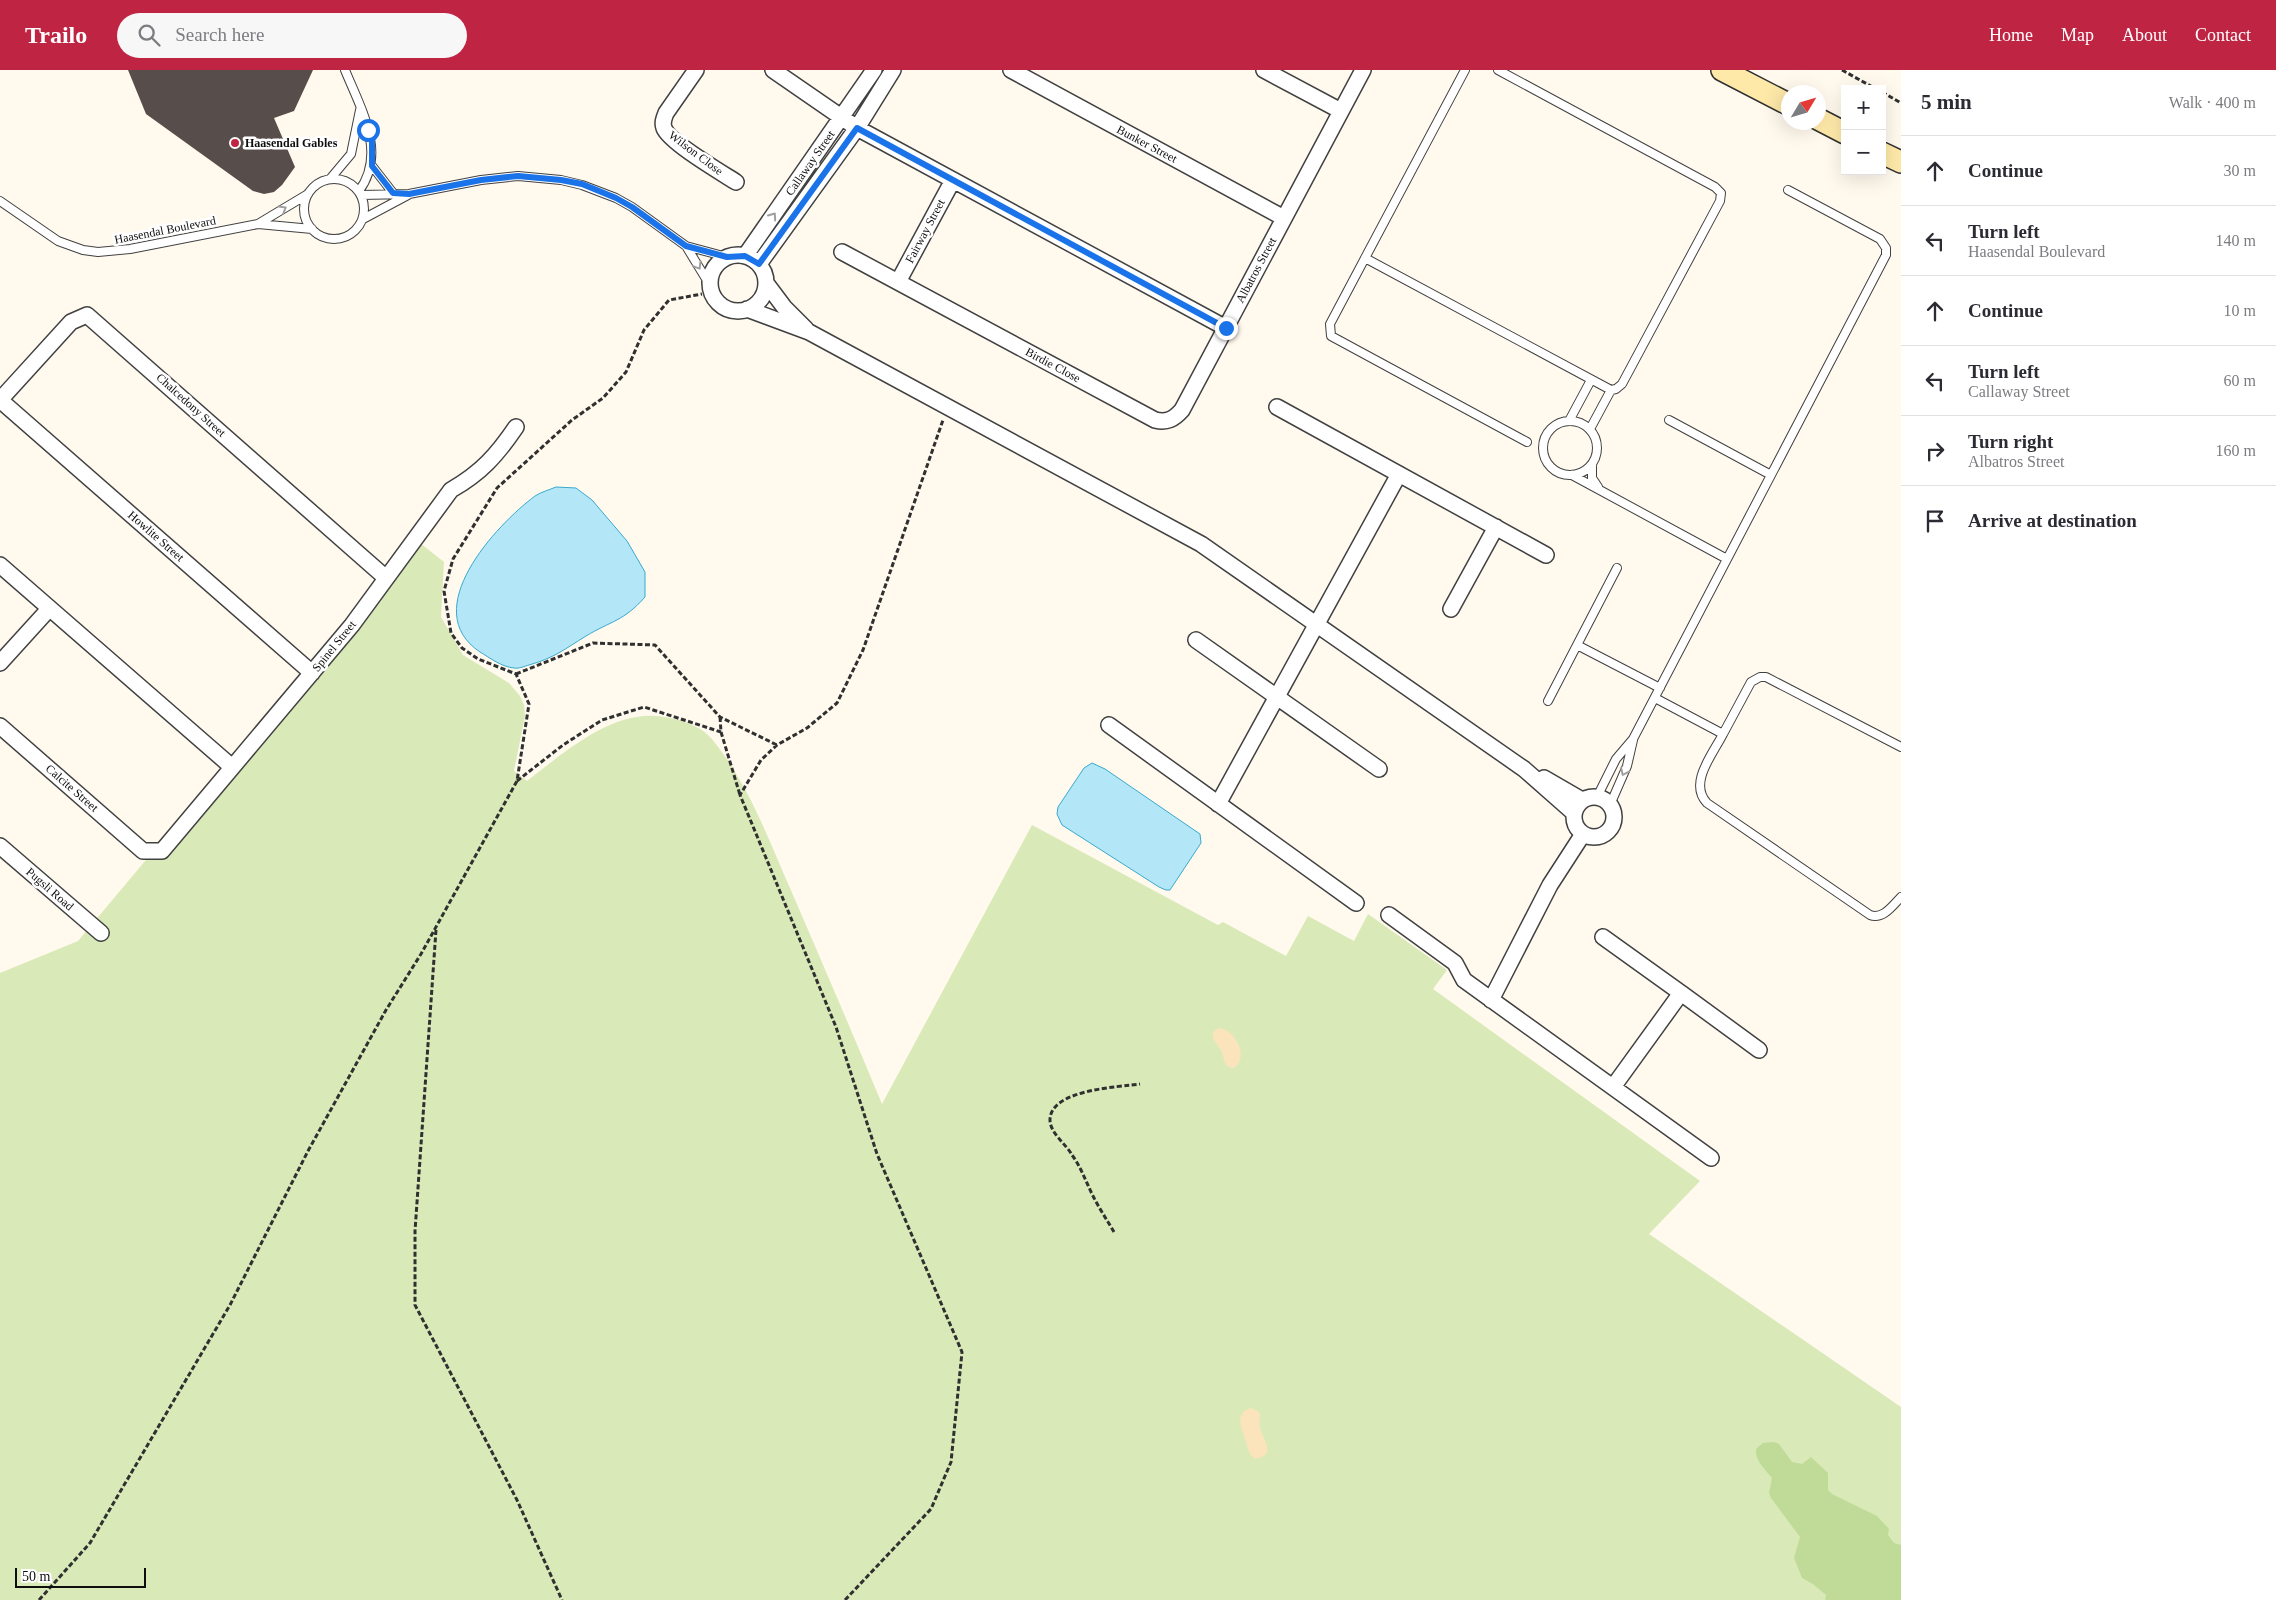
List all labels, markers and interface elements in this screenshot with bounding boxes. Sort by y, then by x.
search box [117,13,467,58]
icon: search [135,21,163,49]
text: Trailo [25,22,87,48]
text: Search here [175,24,264,45]
text: Home [1989,25,2033,45]
text: Map [2061,25,2094,45]
text: About [2122,25,2167,45]
text: Contact [2195,25,2251,45]
north arrow [1781,85,1826,130]
map controls [1841,85,1886,175]
button: + [1841,85,1886,130]
text: 5 min [1921,90,1972,114]
text: Walk · 400 m [2169,94,2256,111]
route start [357,119,380,142]
street label: Bunker Street [1114,122,1180,166]
street label: Callaway Street [782,127,838,198]
street label: Wilson Close [666,128,726,178]
button: − [1841,130,1886,175]
place label: Haasendal Gables [245,136,338,150]
marker: Haasendal Gables [229,137,241,149]
icon: ahead [1921,157,1949,185]
text: Continue [1968,160,2043,181]
text: 30 m [2224,162,2256,179]
street label: Fairway Street [902,196,948,265]
one-way arrow [277,206,286,216]
one-way arrow [767,212,776,222]
street label: Haasendal Boulevard [113,213,217,247]
text: Turn left [1968,221,2040,242]
icon: left [1921,227,1949,255]
text: 140 m [2216,232,2256,249]
street label: Albatros Street [1233,234,1279,305]
text: Haasendal Boulevard [1968,243,2105,260]
one-way arrow [692,261,702,270]
icon: ahead [1921,297,1949,325]
text: Continue [1968,300,2043,321]
text: 10 m [2224,302,2256,319]
route end [1215,317,1238,340]
street label: Birdie Close [1023,345,1083,385]
text: Turn left [1968,361,2040,382]
icon: left [1921,367,1949,395]
street label: Chalcedony Street [154,370,229,440]
text: 60 m [2224,372,2256,389]
text: Callaway Street [1968,383,2070,400]
text: Turn right [1968,431,2053,452]
icon: right [1921,437,1949,465]
text: 160 m [2216,442,2256,459]
text: Albatros Street [1968,453,2064,470]
icon: arrive [1921,507,1949,535]
street label: Howlite Street [125,508,187,565]
text: Arrive at destination [1968,510,2137,531]
street label: Spinel Street [309,617,359,674]
street label: Calcite Street [43,761,102,815]
one-way arrow [1619,767,1630,776]
street label: Pugsli Road [23,865,77,913]
scale bar [15,1565,146,1588]
text: 50 m [22,1569,50,1584]

